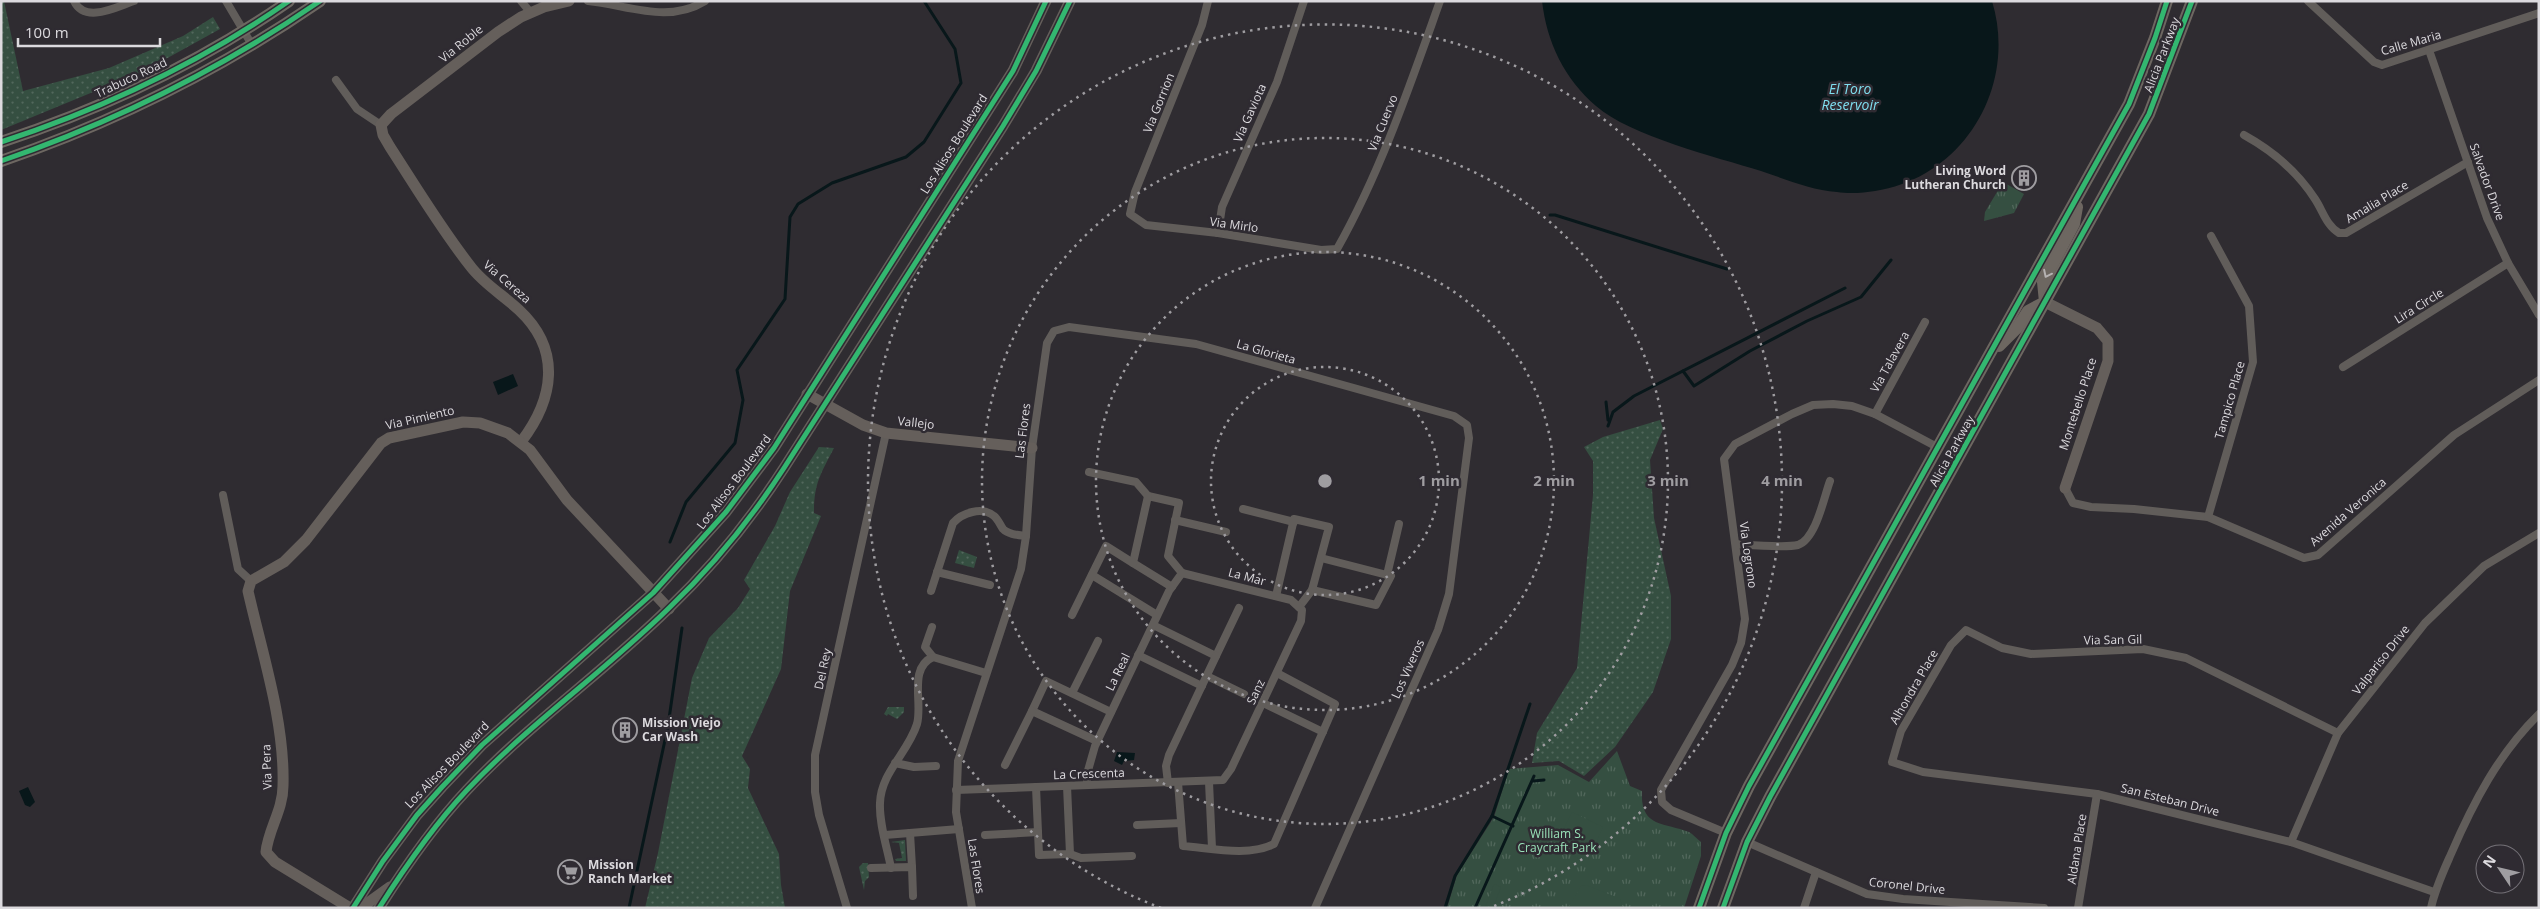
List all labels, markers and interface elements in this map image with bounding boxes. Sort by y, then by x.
street label: Alicia Parkway [2139,14,2184,95]
scale bar [18,15,160,47]
street label: Via Roble [435,21,486,66]
text: 100 m [25,22,69,42]
street label: Calle Maria [2379,26,2443,59]
street label: Trabuco Road [92,53,170,102]
street label: Via Gorrion [1139,70,1178,135]
water label: El Toro Reservoir [1822,79,1879,114]
street label: Via Gaviota [1229,81,1270,145]
street label: Los Alisos Boulevard [916,91,991,197]
street label: Via Cuervo [1363,92,1402,154]
street label: Salvador Drive [2466,141,2509,223]
place label: Living Word Lutheran Church [1905,162,2006,193]
building icon: Living Word Lutheran Church [2011,165,2037,191]
street label: Amalia Place [2342,176,2412,227]
street label: Via Mirlo [1209,213,1259,236]
street label: Via Cereza [480,256,535,307]
one-way arrow [2043,269,2053,278]
street label: Lira Circle [2391,284,2447,327]
street label: Via Talavera [1866,328,1913,395]
street label: La Glorieta [1235,335,1298,368]
street label: Montebello Place [2055,355,2101,452]
street label: Tampico Place [2210,359,2249,441]
street label: Via Pimiento [384,401,456,434]
street label: Las Flores [1011,402,1034,460]
street label: Alicia Parkway [1925,411,1979,490]
street label: Vallejo [897,412,935,433]
street label: Los Alisos Boulevard [692,431,775,533]
text: 1 min [1418,470,1460,490]
text: 2 min [1533,470,1575,490]
text: 3 min [1647,470,1689,490]
text: 4 min [1761,470,1803,490]
centre of rings [1316,472,1334,490]
street label: Avenida Veronica [2306,474,2390,550]
street label: Via Logrono [1735,521,1762,589]
street label: La Mar [1226,563,1268,590]
street label: Valpariso Drive [2348,621,2413,698]
street label: Via San Gil [2084,630,2142,649]
street label: Los Viveros [1387,636,1428,701]
street label: Del Rey [810,646,835,691]
street label: Alhondra Place [1885,646,1942,727]
street label: La Real [1101,650,1134,693]
street label: Sanz [1242,676,1269,707]
place label: Mission Viejo Car Wash [642,714,721,745]
street label: Los Alisos Boulevard [401,717,493,812]
building icon: Mission Viejo Car Wash [612,717,638,743]
street label: Via Pera [257,744,276,790]
street label: La Crescenta [1053,764,1125,783]
street label: San Esteban Drive [2119,779,2221,820]
street label: Aldana Place [2063,812,2091,885]
park label: William S. Craycraft Park [1518,825,1597,856]
street label: Las Flores [964,837,989,895]
north arrow [2475,844,2525,894]
text: N [2478,851,2500,871]
place label: Mission Ranch Market [588,856,672,887]
supermarket icon: Mission Ranch Market [557,859,583,885]
street label: Coronel Drive [1868,873,1946,898]

